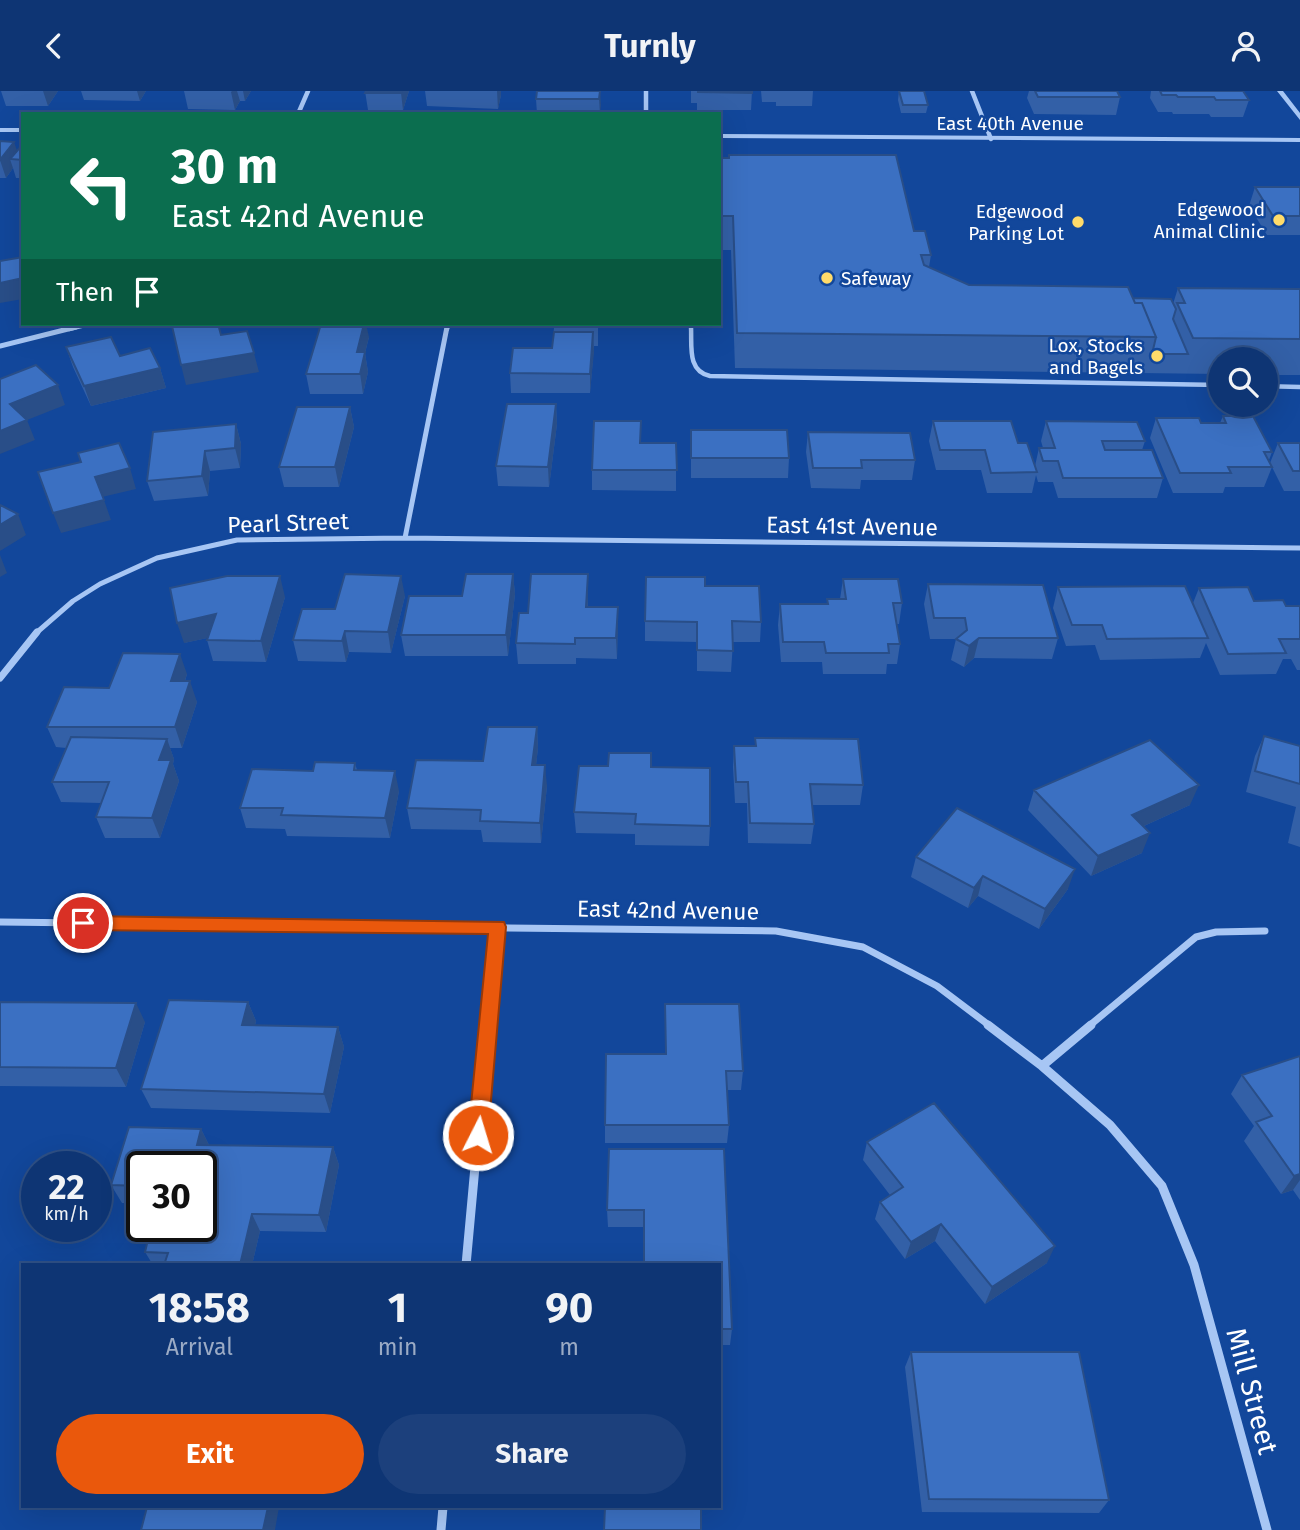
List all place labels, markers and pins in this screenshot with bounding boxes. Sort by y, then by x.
place label: Edgewood Animal Clinic [1154,198,1265,243]
place label: Edgewood Parking Lot [968,200,1064,245]
marker: Edgewood Animal Clinic [1271,212,1287,228]
marker: Edgewood Parking Lot [1070,214,1086,230]
place label: Safeway [841,267,912,290]
marker: Safeway [819,270,835,286]
place label: Lox, Stocks and Bagels [1049,334,1143,379]
marker: Lox, Stocks and Bagels [1149,348,1165,364]
pin [53,893,113,953]

